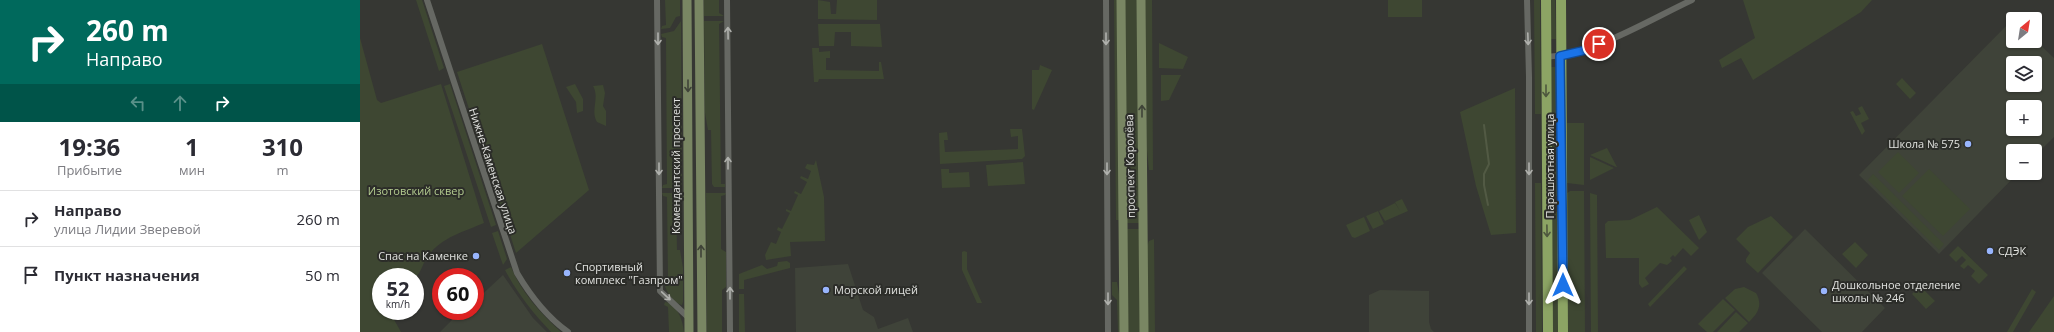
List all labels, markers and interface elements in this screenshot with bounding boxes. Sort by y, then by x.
text: 260 m [86,11,169,49]
north arrow [2006,12,2042,48]
map controls [2006,12,2042,180]
icon: right [20,16,72,68]
one-way arrow [724,27,731,40]
pin [1582,27,1616,61]
one-way arrow [654,32,662,45]
one-way arrow [1102,32,1110,45]
one-way arrow [1524,32,1532,45]
icon: arrive [1588,33,1610,55]
text: Направо [86,47,163,71]
button: layers [2006,56,2042,92]
one-way arrow [684,79,691,92]
one-way arrow [1542,84,1550,97]
icon: left [127,92,149,114]
icon: ahead [169,92,191,114]
icon: right [211,92,233,114]
street label: Комендантский проспект [668,98,683,234]
button: + [2006,100,2042,136]
one-way arrow [1138,105,1146,118]
street label: Нижне-Каменская улица [466,106,521,236]
street label: проспект Королёва [1121,114,1138,218]
street label: Парашютная улица [1542,114,1557,218]
text: 19:36 [59,130,120,163]
text: 1 [185,130,199,163]
text: 310 [262,130,303,163]
place label: Школа № 575 [1888,136,1960,151]
marker: Школа № 575 [1963,139,1973,149]
button: − [2006,144,2042,180]
one-way arrow [724,157,732,170]
text: Прибытие [57,161,122,179]
text: мин [179,161,205,179]
text: m [276,161,289,179]
one-way arrow [655,162,663,175]
one-way arrow [1103,162,1111,175]
one-way arrow [1525,162,1533,175]
park label: Изотовский сквер [368,183,464,198]
text: Направо [54,200,122,220]
icon: right [20,208,42,230]
text: 260 m [296,209,340,229]
text: улица Лидии Зверевой [54,220,201,238]
one-way arrow [1543,224,1551,237]
place label: СДЭК [1998,243,2026,258]
one-way arrow [697,245,705,258]
marker: СДЭК [1985,246,1995,256]
place label: Спас на Каменке [378,248,468,263]
marker: Спас на Каменке [471,251,481,261]
place label: Спортивный комплекс "Газпром" [575,259,683,287]
icon: arrive [20,264,42,286]
position arrow [1542,264,1584,306]
text: Пункт назначения [54,265,200,285]
text: 50 m [305,265,340,285]
speed limit sign: 60 [432,268,484,320]
marker: Спортивный комплекс "Газпром" [562,268,572,278]
text: 52 [387,275,409,302]
place label: Дошкольное отделение школы № 246 [1832,277,1961,305]
place label: Морской лицей [834,282,918,297]
marker: Морской лицей [821,285,831,295]
marker: Дошкольное отделение школы № 246 [1819,286,1829,296]
one-way arrow [726,287,734,300]
one-way arrow [661,292,671,301]
one-way arrow [1104,292,1112,305]
one-way arrow [1525,292,1533,305]
text: km/h [386,297,410,311]

